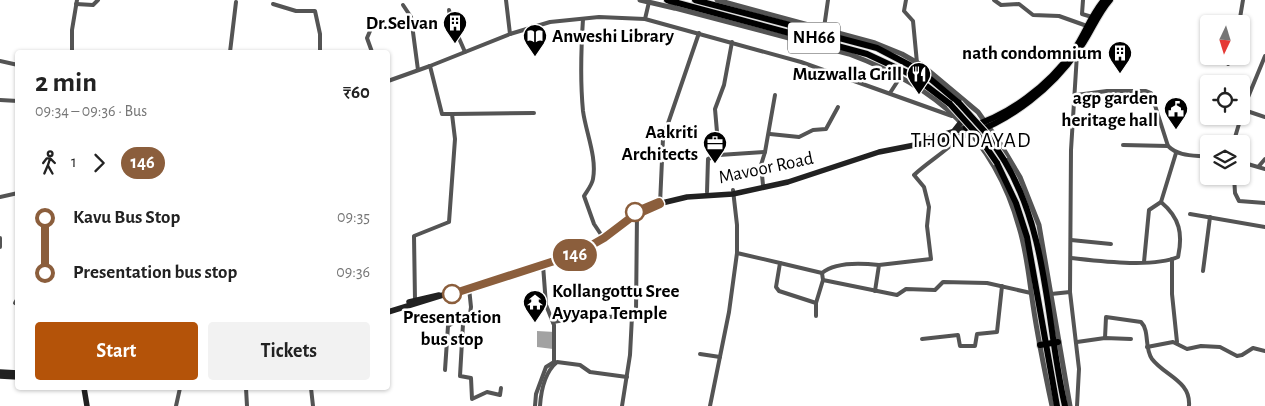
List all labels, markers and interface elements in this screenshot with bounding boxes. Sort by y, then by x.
building icon: Dr.Selvan [442,10,468,44]
place label: Dr.Selvan [366,14,438,33]
north arrow [1200,15,1250,65]
map controls [1200,15,1250,185]
road number: NH66 [788,22,840,54]
library icon: Anweshi Library [522,23,548,57]
place label: Anweshi Library [552,27,674,46]
building icon: nath condomnium [1107,40,1133,74]
place label: nath condomnium [962,44,1102,63]
restaurant icon: Muzwalla Grill [906,61,932,95]
place label: Muzwalla Grill [792,65,902,84]
text: 2 min [35,69,97,97]
button: locate [1200,75,1250,125]
text: ₹60 [343,83,370,102]
place label: agp garden heritage hall [1061,89,1158,130]
public building icon: agp garden heritage hall [1163,96,1189,130]
text: 09:34 – 09:36 · Bus [35,103,147,119]
place label: Aakriti Architects [621,123,698,164]
office icon: Aakriti Architects [702,130,728,164]
district label: THONDAYAD [910,130,1032,151]
button: layers [1200,135,1250,185]
icon: walk [35,149,63,177]
icon: forward [85,149,113,177]
street label: Mavoor Road [717,149,815,187]
text: 1 [71,154,77,170]
text: 146 [131,154,155,172]
unlabelled marker [625,202,645,222]
text: Kavu Bus Stop [73,208,180,227]
text: 09:35 [337,209,370,225]
line badge: 146 [546,239,604,271]
text: 146 [563,246,587,264]
text: Presentation bus stop [73,263,237,282]
text: 09:36 [336,264,370,280]
place label: Kollangottu Sree Ayyapa Temple [552,282,679,323]
marker: Presentation bus stop [442,284,462,304]
temple icon: Kollangottu Sree Ayyapa Temple [522,289,548,323]
place label: Presentation bus stop [403,308,501,349]
button: Start [35,322,198,380]
button: Tickets [208,322,370,380]

